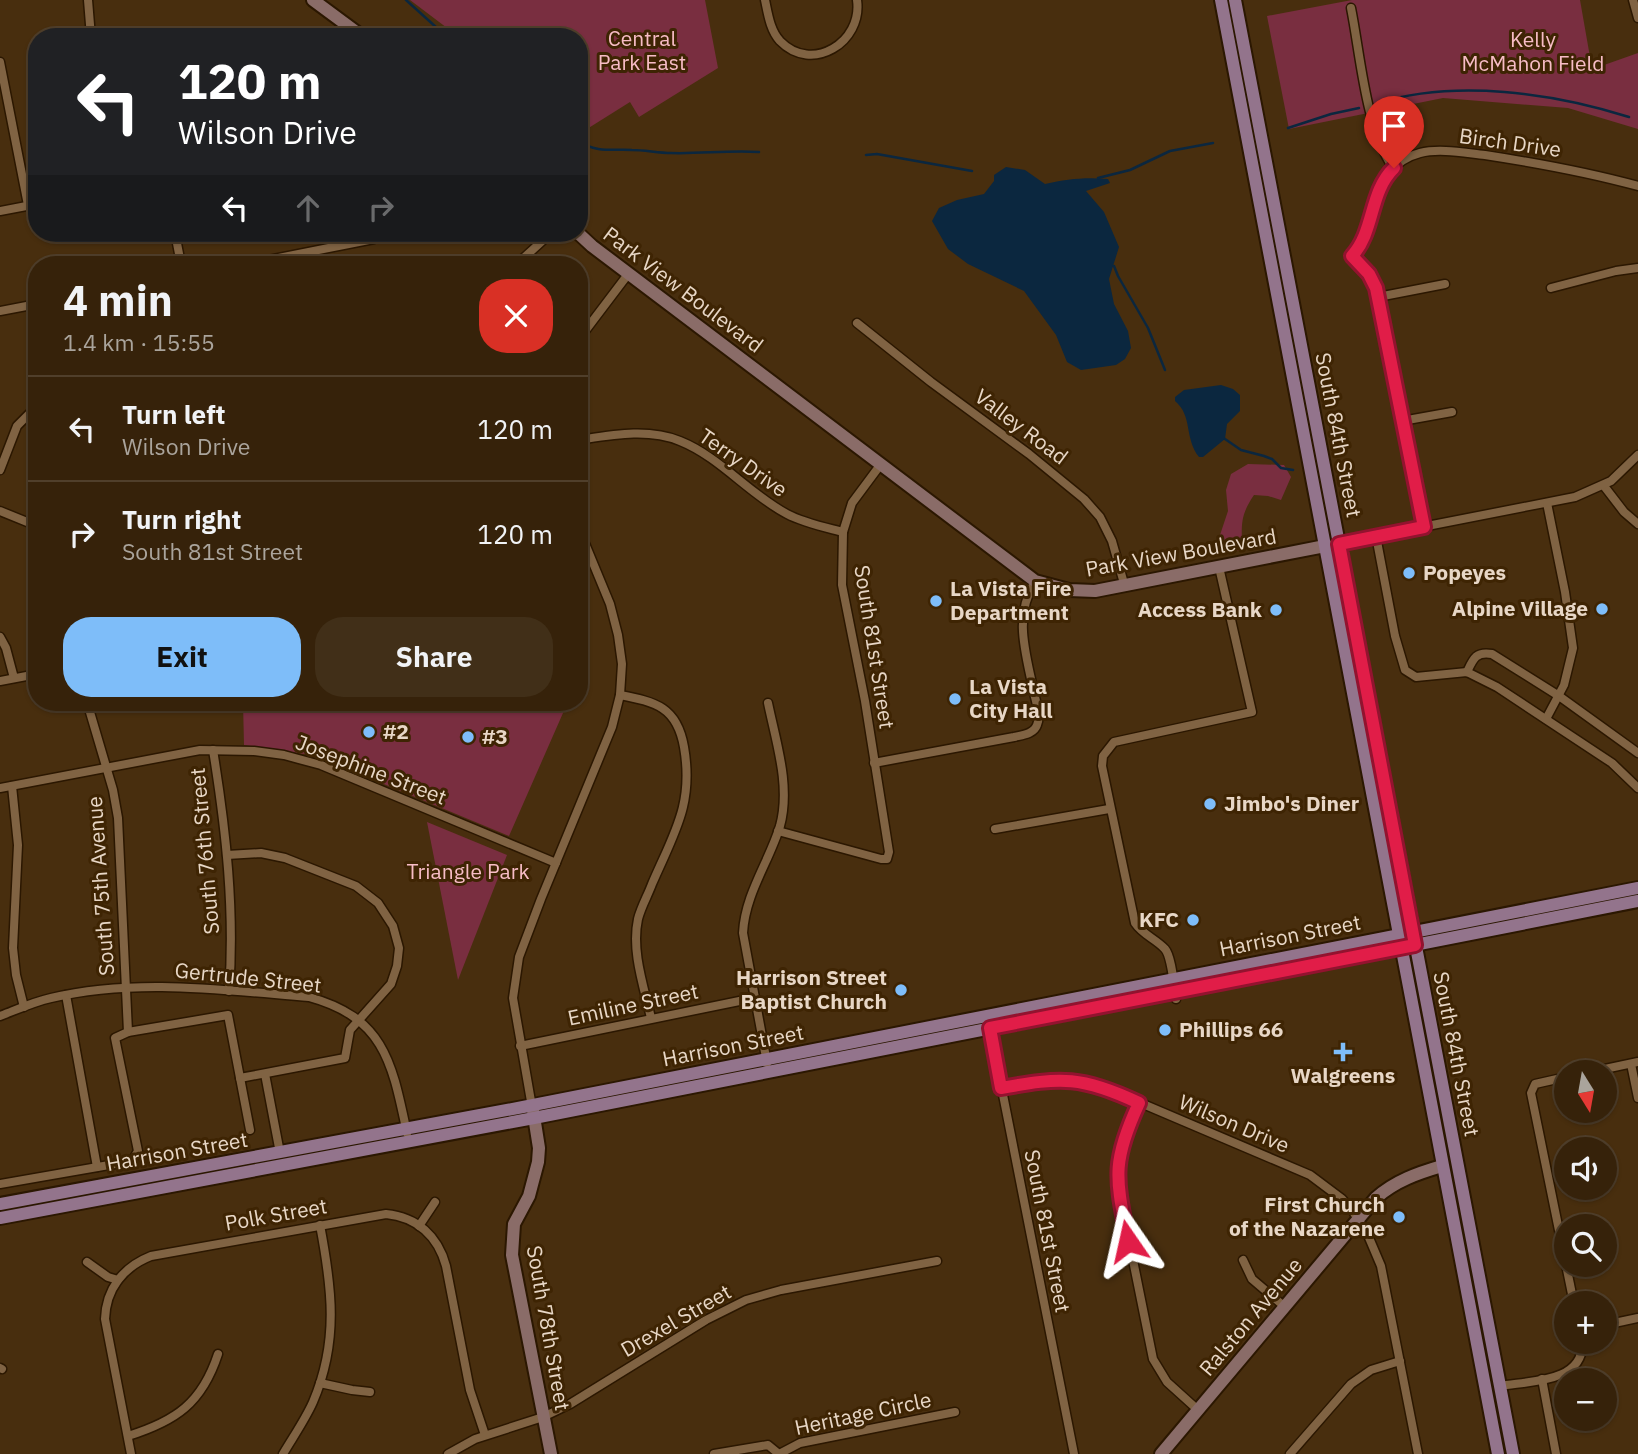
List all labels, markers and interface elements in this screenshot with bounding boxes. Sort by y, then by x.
park label: Central Park East [598,24,686,76]
park label: Kelly McMahon Field [1462,25,1604,77]
text: 120 m [178,49,322,112]
icon: left [63,56,154,147]
pin [1364,96,1424,168]
icon: arrive [1375,107,1413,145]
text: Wilson Drive [178,111,357,153]
street label: Birch Drive [1457,121,1563,163]
icon: left [216,189,254,227]
icon: ahead [289,189,327,227]
icon: right [362,189,400,227]
street label: Park View Boulevard [598,220,769,359]
text: 4 min [63,273,173,328]
button: close [479,279,553,353]
text: 1.4 km · 15:55 [63,327,215,357]
street label: South 84th Street [1309,350,1369,520]
street label: Valley Road [969,382,1074,470]
text: Turn left [122,397,225,431]
icon: left [63,410,101,448]
text: 120 m [477,412,553,446]
street label: Terry Drive [694,421,793,503]
text: Wilson Drive [122,431,250,461]
text: Turn right [122,502,241,536]
icon: right [63,515,101,553]
text: 120 m [477,517,553,551]
street label: Park View Boulevard [1083,521,1279,583]
text: South 81st Street [122,536,303,566]
place label: Popeyes [1423,558,1506,586]
street label: South 81st Street [848,563,902,731]
marker: Popeyes [1401,565,1417,581]
place label: La Vista Fire Department [950,574,1072,626]
marker: La Vista Fire Department [928,593,944,609]
place label: Alpine Village [1452,594,1588,622]
place label: Access Bank [1138,595,1263,623]
marker: Alpine Village [1594,601,1610,617]
marker: Access Bank [1268,602,1284,618]
button: Exit [63,617,301,697]
button: Share [315,617,553,697]
place label: La Vista City Hall [969,672,1053,724]
marker: La Vista City Hall [947,691,963,707]
place label: #2 [383,717,409,745]
place label: #3 [482,722,508,750]
marker: #2 [361,724,377,740]
street label: Josephine Street [292,727,451,811]
marker: #3 [460,729,476,745]
street label: South 76th Street [183,767,225,936]
place label: Jimbo's Diner [1224,789,1360,817]
street label: South 75th Avenue [80,795,120,977]
marker: Jimbo's Diner [1202,796,1218,812]
park label: Triangle Park [407,857,529,885]
place label: KFC [1139,905,1179,933]
street label: Harrison Street [1217,908,1363,962]
marker: KFC [1185,912,1201,928]
street label: Gertrude Street [173,955,323,999]
place label: Harrison Street Baptist Church [736,963,887,1015]
street label: South 84th Street [1427,969,1487,1139]
street label: Emiline Street [565,977,701,1032]
marker: Harrison Street Baptist Church [893,982,909,998]
place label: Phillips 66 [1179,1015,1283,1043]
street label: Harrison Street [660,1018,806,1072]
marker: Phillips 66 [1157,1022,1173,1038]
marker: Walgreens [1335,1044,1351,1060]
north arrow [1554,1060,1617,1124]
map controls [1554,1060,1617,1431]
place label: Walgreens [1291,1061,1395,1089]
street label: Wilson Drive [1175,1087,1294,1159]
street label: Harrison Street [104,1125,250,1177]
button: sound [1554,1137,1617,1200]
street label: South 81st Street [1018,1147,1078,1315]
place label: First Church of the Nazarene [1229,1190,1385,1242]
street label: Polk Street [222,1191,329,1237]
position arrow [1091,1204,1165,1278]
marker: First Church of the Nazarene [1391,1209,1407,1225]
button: search [1554,1214,1617,1277]
street label: South 78th Street [521,1243,577,1413]
street label: Ralston Avenue [1192,1251,1308,1381]
street label: Drexel Street [615,1277,736,1363]
button: + [1554,1291,1617,1354]
button: − [1554,1368,1617,1431]
street label: Heritage Circle [792,1385,934,1441]

